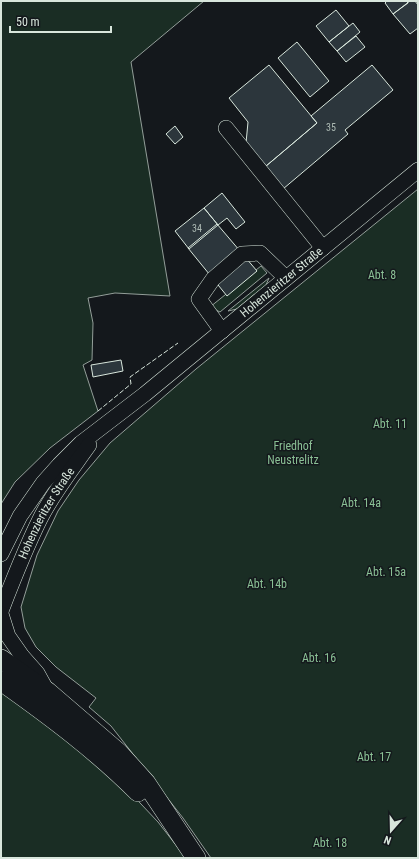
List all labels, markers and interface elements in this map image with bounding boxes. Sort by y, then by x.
scale bar [10,8,111,34]
text: 50 m [16,15,40,29]
house number: 35 [326,122,336,133]
house number: 34 [192,223,202,234]
street label: Hohenzieritzer Straße [237,244,326,320]
park label: Abt. 8 [368,268,396,282]
park label: Abt. 11 [373,417,407,431]
park label: Friedhof Neustrelitz [267,439,319,467]
street label: Hohenzieritzer Straße [16,465,78,561]
park label: Abt. 14a [341,496,381,510]
park label: Abt. 15a [366,565,406,579]
park label: Abt. 14b [247,577,287,591]
park label: Abt. 16 [302,651,336,665]
park label: Abt. 17 [357,750,391,764]
north arrow [371,811,411,851]
text: N [382,833,393,847]
park label: Abt. 18 [313,836,347,850]

